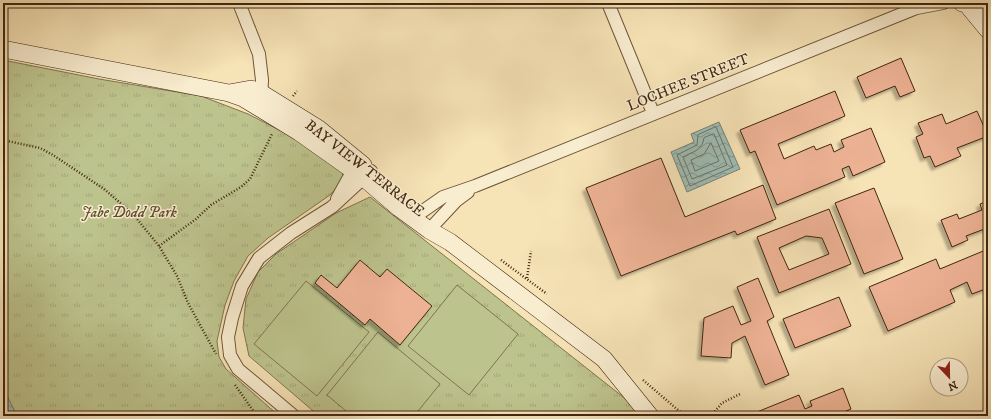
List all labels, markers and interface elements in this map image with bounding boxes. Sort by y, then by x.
street label: LOCHEE STREET [624,49,753,116]
street label: BAY VIEW TERRACE [301,116,429,221]
park label: Jabe Dodd Park [81,203,178,222]
north arrow [929,357,969,397]
text: N [946,377,959,394]

